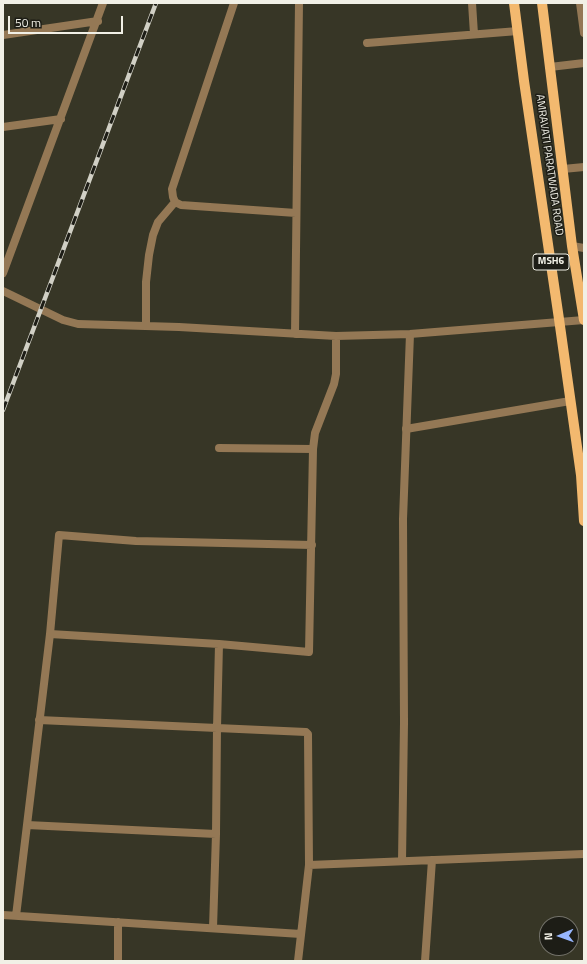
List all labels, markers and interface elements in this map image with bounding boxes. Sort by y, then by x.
scale bar [10,8,125,34]
text: 50 m [15,13,41,32]
street label: AMRAVATI PARATWADA ROAD [533,93,565,237]
road number: MSH6 [533,254,569,270]
north arrow [539,916,579,956]
text: N [540,932,556,940]

